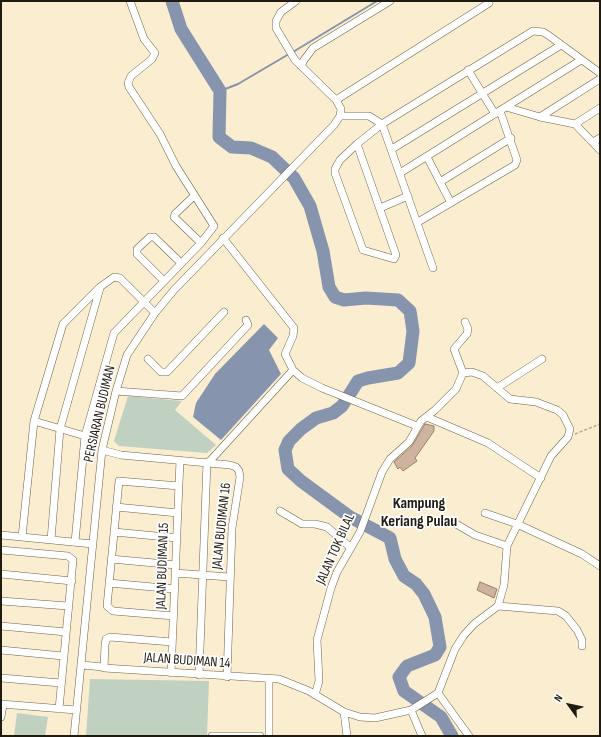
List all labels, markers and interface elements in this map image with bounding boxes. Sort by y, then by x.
street label: PERSIARAN BUDIMAN [81,364,119,464]
street label: JALAN BUDIMAN 16 [209,482,235,570]
district label: Kampung Keriang Pulau [381,494,457,532]
street label: JALAN TOK BILAL [313,511,359,587]
street label: JALAN BUDIMAN 15 [153,522,173,610]
street label: JALAN BUDIMAN 14 [143,650,231,672]
north arrow [549,685,589,725]
text: N [551,692,566,704]

